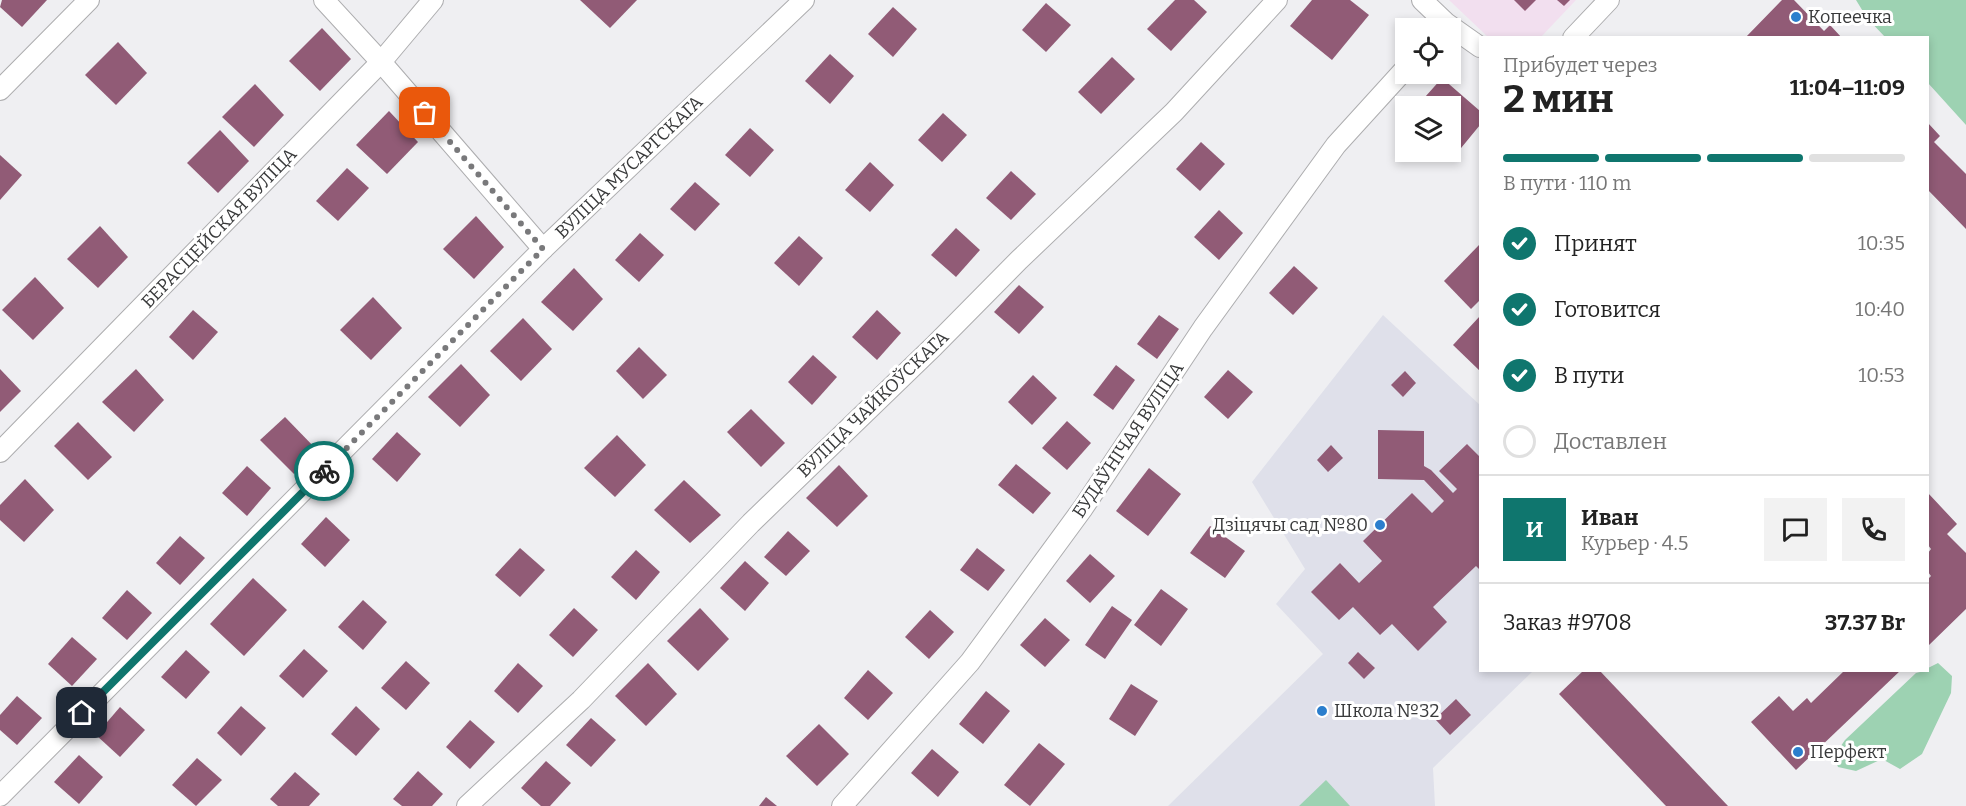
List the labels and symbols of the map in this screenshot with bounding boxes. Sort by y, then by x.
place label: Копеечка [1808,6,1892,28]
marker: Копеечка [1789,10,1803,24]
pin [399,87,450,138]
street label: ВУЛІЦА МУСАРГСКАГА [551,91,707,243]
street label: БЕРАСЦЕЙСКАЯ ВУЛІЦА [137,143,301,313]
street label: ВУЛІЦА ЧАЙКОЎСКАГА [793,326,953,482]
street label: БУДАЎНІЧАЯ ВУЛІЦА [1068,358,1188,522]
courier [294,441,354,501]
place label: Дзіцячы сад №80 [1213,514,1368,536]
marker: Дзіцячы сад №80 [1373,518,1387,532]
pin [56,687,107,738]
place label: Школа №32 [1334,700,1439,722]
marker: Школа №32 [1315,704,1329,718]
place label: Перфект [1810,741,1886,763]
marker: Перфект [1791,745,1805,759]

